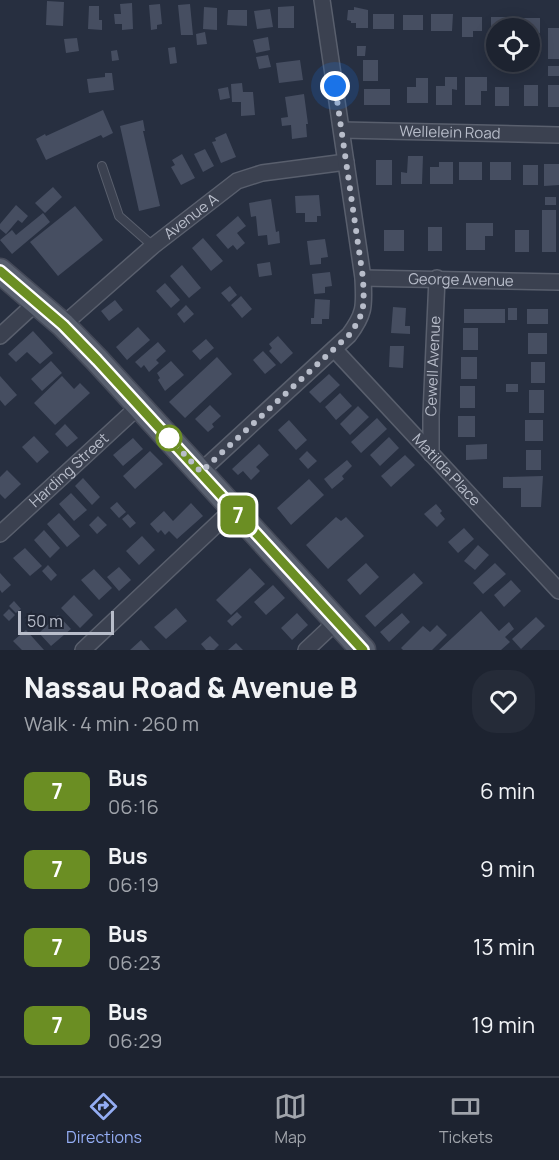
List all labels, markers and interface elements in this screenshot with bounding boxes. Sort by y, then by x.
map controls [486,18,540,72]
button: locate [486,18,540,72]
your location [320,71,350,101]
street label: Wellelein Road [399,120,501,144]
street label: Avenue A [159,188,223,244]
street label: George Avenue [408,268,514,291]
street label: Cewell Avenue [420,315,445,417]
unlabelled marker [156,425,182,451]
street label: Harding Street [24,428,113,512]
street label: Matilda Place [408,429,486,511]
line badge: 7 [218,496,258,534]
text: 7 [232,501,244,529]
scale bar [18,608,114,636]
text: 50 m [27,610,63,632]
text: Nassau Road & Avenue B [24,668,357,706]
button: heart [472,670,535,733]
text: Walk · 4 min · 260 m [24,710,199,737]
text: Bus [108,763,148,793]
text: 6 min [480,776,535,806]
text: 7 [51,777,63,805]
text: 06:16 [108,793,159,820]
text: Bus [108,841,148,871]
text: 9 min [480,854,535,884]
text: 7 [51,855,63,883]
text: 06:19 [108,871,159,898]
text: Bus [108,919,148,949]
text: 13 min [473,932,535,962]
text: 7 [51,933,63,961]
text: 06:23 [108,949,161,976]
text: Bus [108,997,148,1027]
text: 19 min [472,1010,535,1040]
text: 7 [51,1011,63,1039]
text: 06:29 [108,1027,162,1054]
tab: Directions [66,1090,142,1148]
tab: Map [274,1090,307,1148]
tab: Tickets [439,1090,493,1148]

